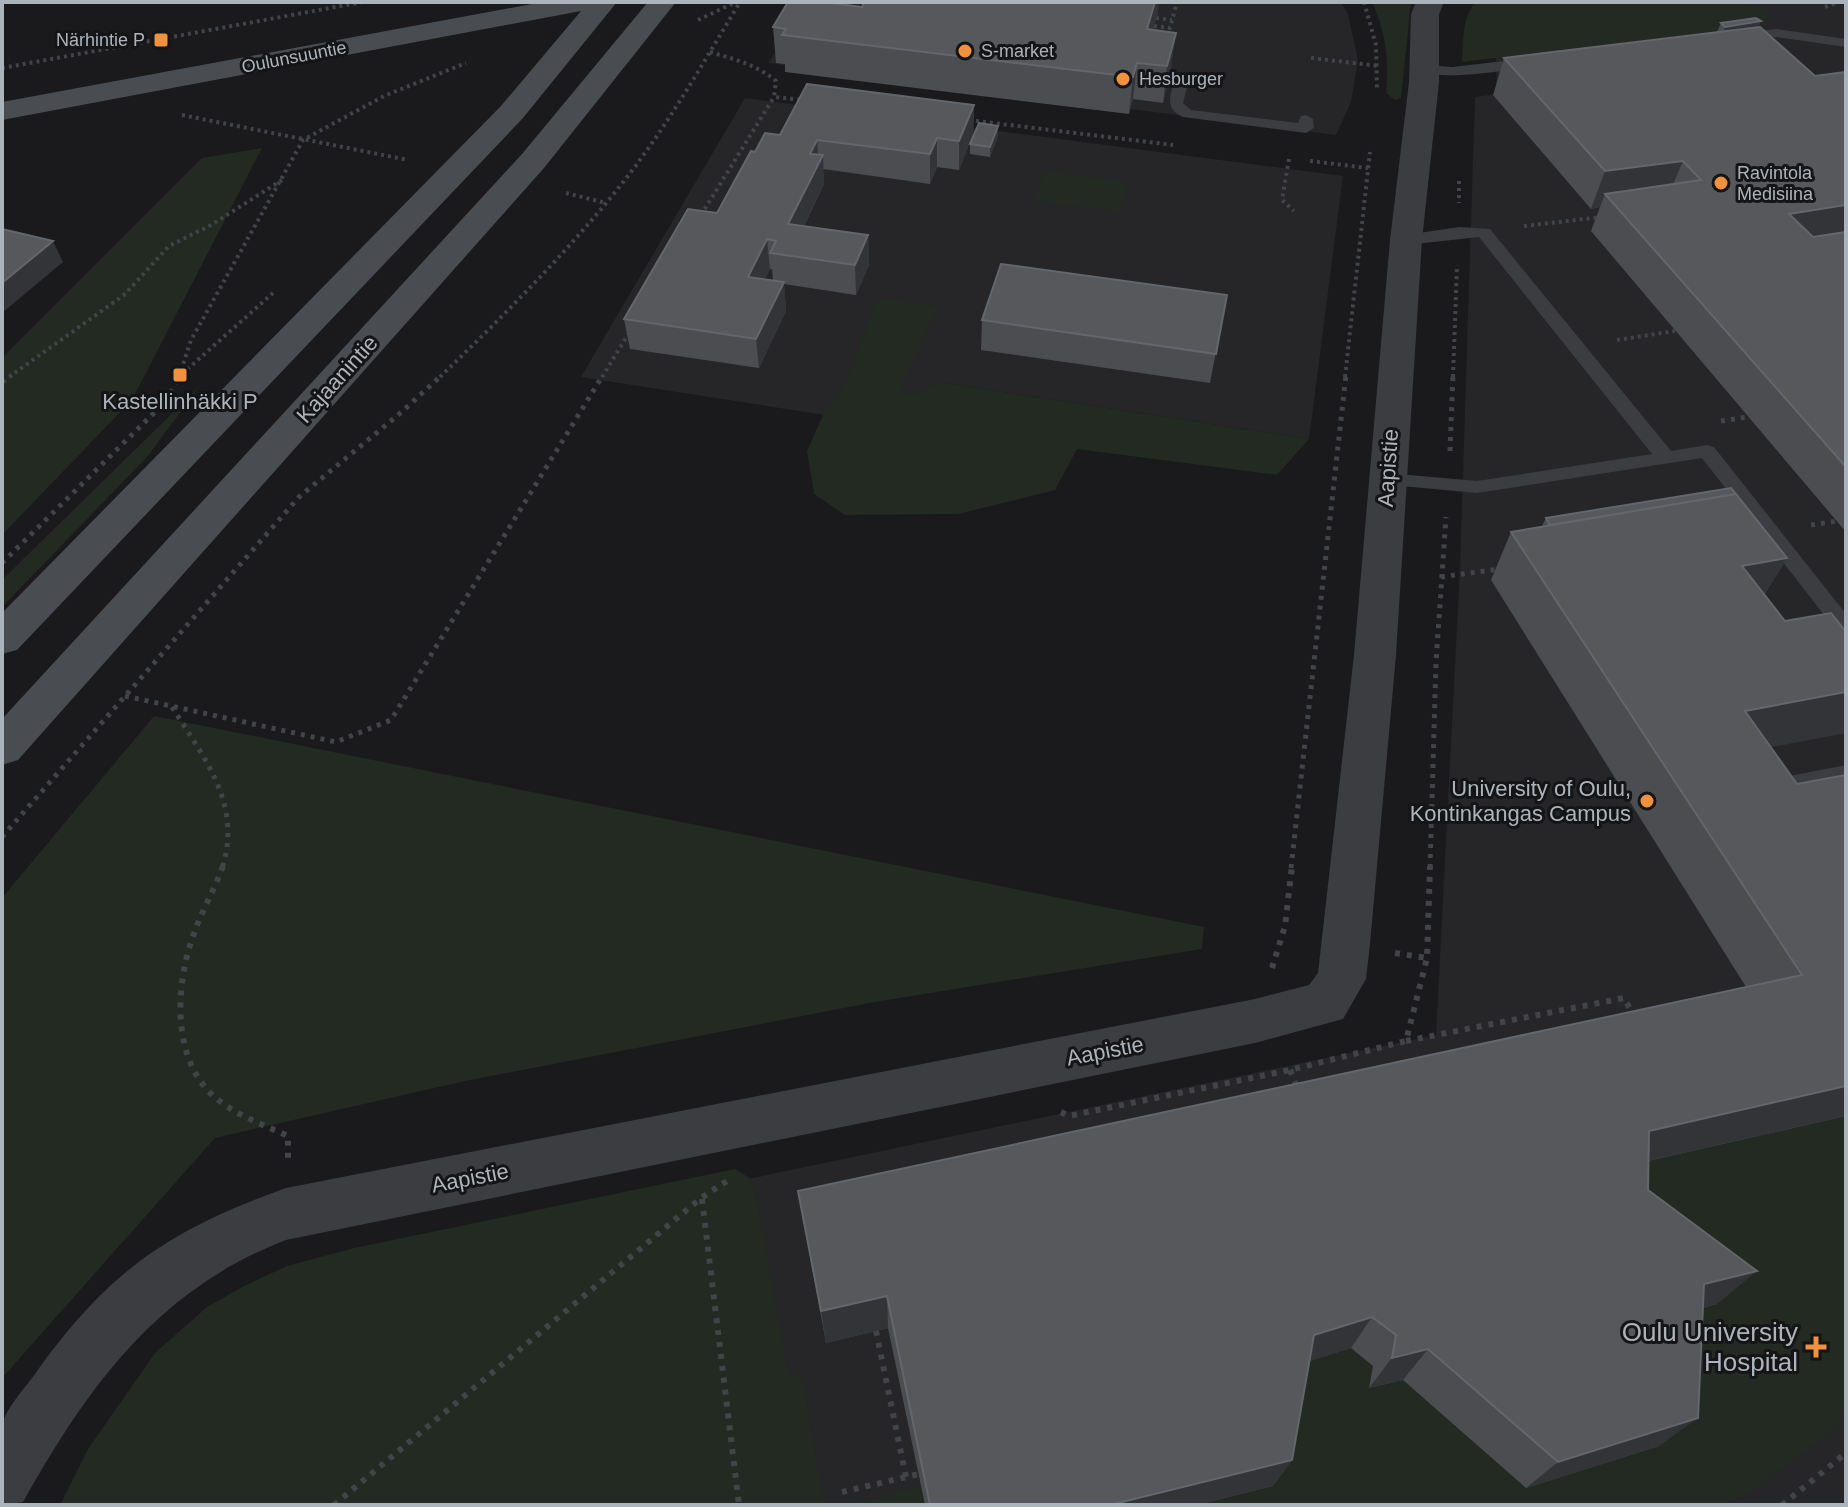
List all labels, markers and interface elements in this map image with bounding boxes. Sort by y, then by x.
place label: Närhintie P [56,30,145,50]
marker: Närhintie P [152,31,170,49]
street label: Oulunsuuntie [240,37,348,77]
place label: S-market [981,41,1054,61]
marker: S-market [956,42,974,60]
place label: Hesburger [1139,69,1223,89]
marker: Hesburger [1114,70,1132,88]
place label: Ravintola Medisiina [1737,163,1814,204]
marker: Ravintola Medisiina [1712,174,1730,192]
street label: Kajaanintie [291,330,383,428]
marker: Kastellinhäkki P [171,366,189,384]
place label: Kastellinhäkki P [102,389,258,414]
street label: Aapistie [1373,428,1403,508]
place label: University of Oulu, Kontinkangas Campus [1410,776,1631,826]
marker: University of Oulu, Kontinkangas Campus [1638,792,1656,810]
street label: Aapistie [1064,1031,1146,1071]
street label: Aapistie [429,1158,511,1198]
place label: Oulu University Hospital [1622,1317,1798,1377]
marker: Oulu University Hospital [1805,1336,1827,1358]

